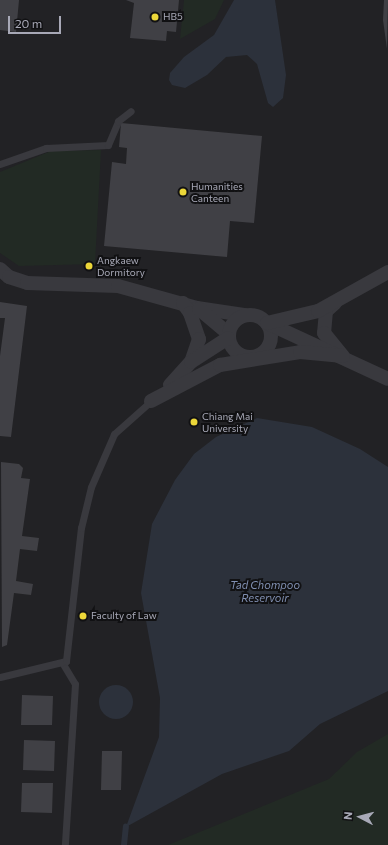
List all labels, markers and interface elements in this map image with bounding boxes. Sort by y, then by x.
scale bar [10,8,63,34]
place label: HB5 [163,11,183,23]
marker: HB5 [150,12,160,22]
text: 20 m [15,16,42,30]
place label: Humanities Canteen [191,180,243,204]
marker: Humanities Canteen [178,187,188,197]
place label: Angkaew Dormitory [97,254,145,278]
marker: Angkaew Dormitory [84,261,94,271]
place label: Chiang Mai University [202,410,253,434]
marker: Chiang Mai University [189,417,199,427]
water label: Tad Chompoo Reservoir [230,579,300,605]
place label: Faculty of Law [91,610,157,622]
marker: Faculty of Law [78,611,88,621]
north arrow [340,797,380,837]
text: N [341,811,354,820]

